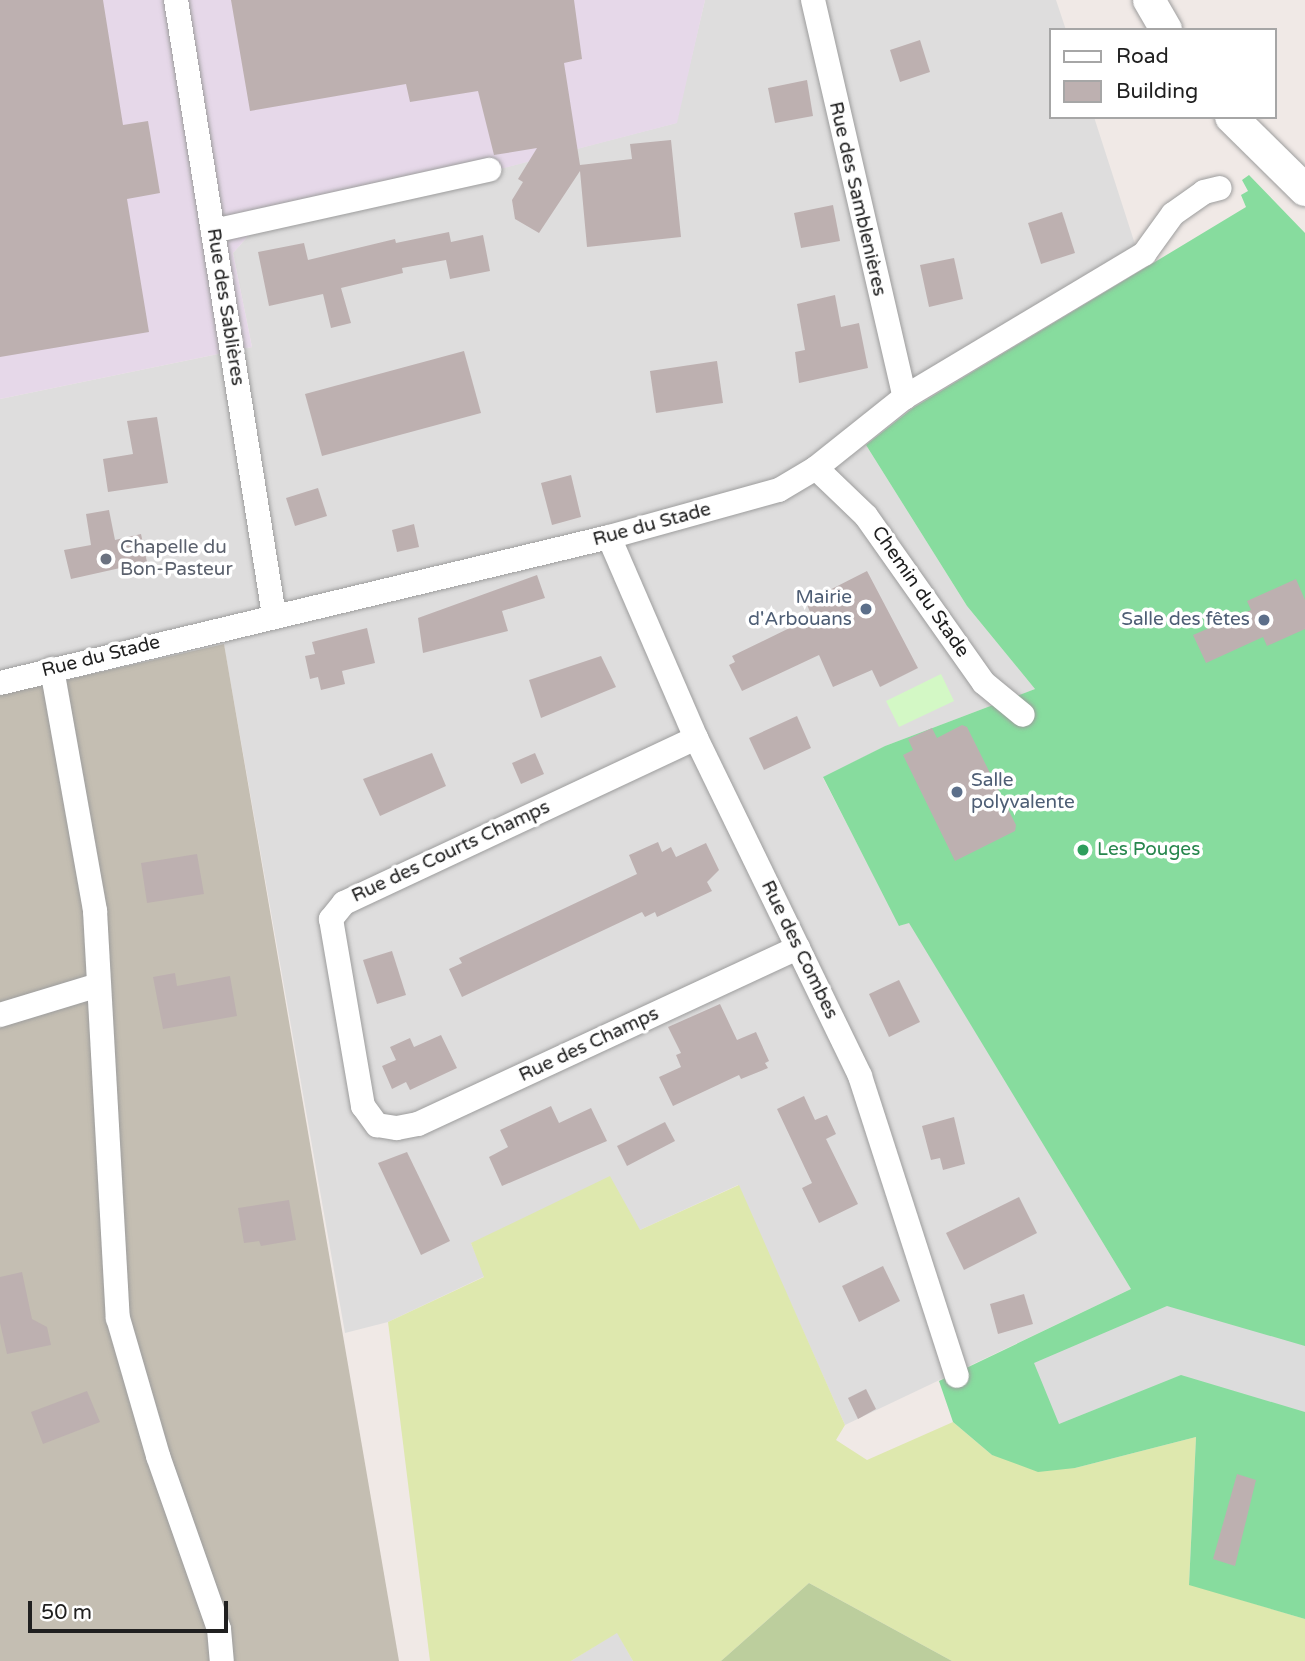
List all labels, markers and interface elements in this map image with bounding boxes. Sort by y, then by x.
legend [1050,28,1277,119]
text: Road [1116,44,1169,69]
text: Building [1116,79,1198,104]
street label: Rue des Samblenières [824,100,890,298]
street label: Rue des Sablières [201,227,249,387]
street label: Rue du Stade [590,498,714,552]
street label: Chemin du Stade [866,522,974,662]
place label: Chapelle du Bon-Pasteur [120,537,233,581]
marker: Chapelle du Bon-Pasteur [98,551,114,567]
place label: Mairie d'Arbouans [748,587,852,631]
marker: Mairie d'Arbouans [858,601,874,617]
place label: Salle des fêtes [1121,609,1250,631]
marker: Salle des fêtes [1256,612,1272,628]
street label: Rue du Stade [39,631,163,683]
place label: Salle polyvalente [971,770,1075,814]
marker: Salle polyvalente [949,784,965,800]
street label: Rue des Courts Champs [348,796,554,908]
place label: Les Pouges [1097,839,1200,861]
marker: Les Pouges [1075,842,1091,858]
street label: Rue des Combes [756,877,842,1023]
street label: Rue des Champs [515,1003,663,1087]
scale bar [32,1588,231,1632]
text: 50 m [41,1600,92,1625]

